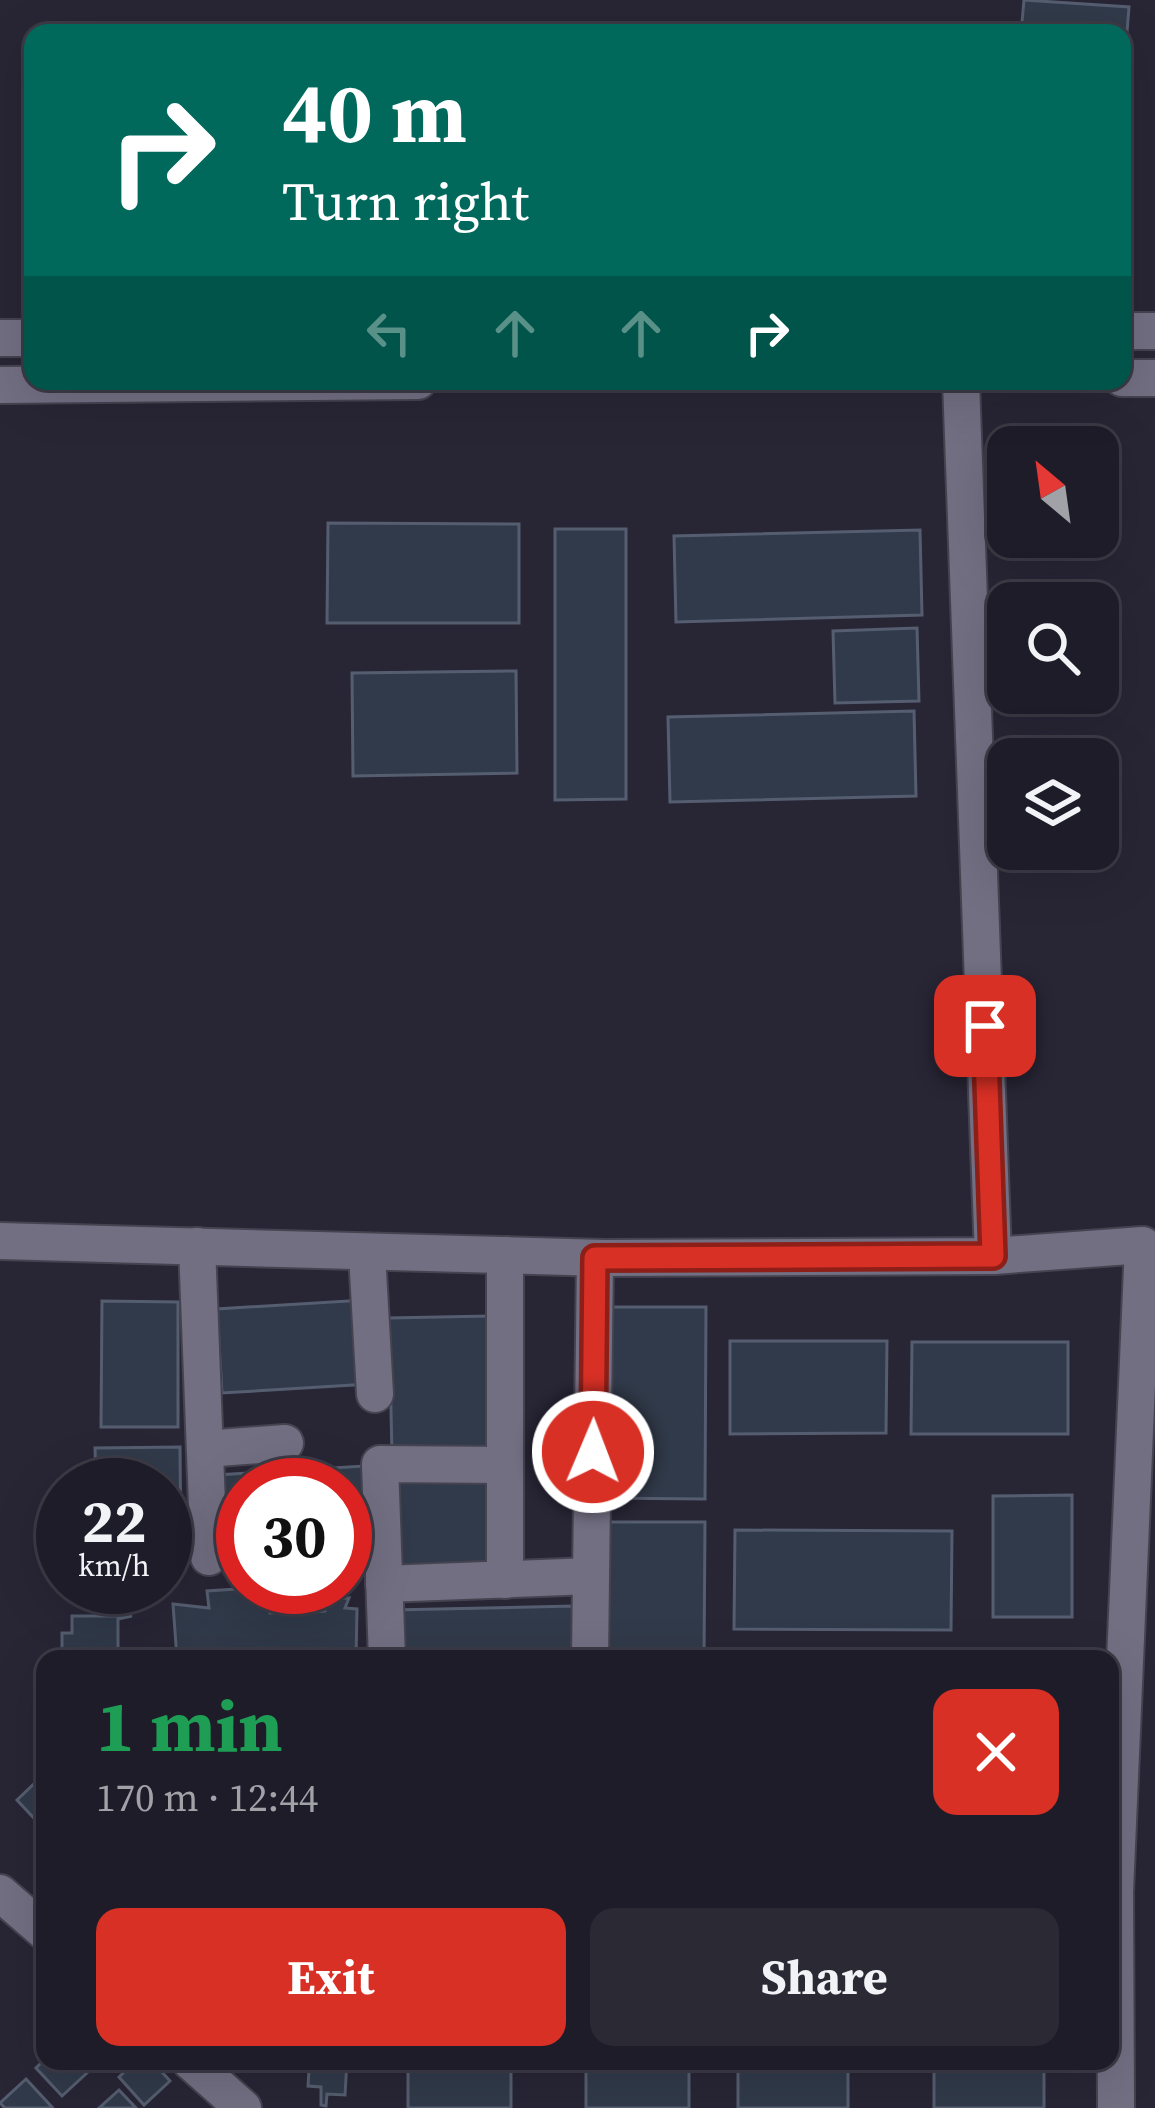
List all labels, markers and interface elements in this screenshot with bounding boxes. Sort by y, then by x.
text: 40 m [282,55,467,170]
icon: right [84,72,240,228]
text: Turn right [282,164,529,238]
icon: left [356,300,422,366]
icon: ahead [482,300,548,366]
icon: ahead [608,300,674,366]
icon: right [734,300,800,366]
north arrow [987,426,1119,558]
map controls [987,426,1119,870]
button: search [987,582,1119,714]
button: layers [987,738,1119,870]
pin [934,975,1036,1077]
icon: arrive [952,993,1018,1059]
position arrow [530,1389,656,1515]
speed limit sign: 30 [216,1458,372,1614]
text: 22 [81,1480,147,1562]
text: km/h [78,1545,150,1586]
text: 1 min [96,1676,283,1775]
button: close [933,1689,1059,1815]
text: 170 m · 12:44 [96,1771,318,1824]
button: Exit [96,1908,566,2046]
button: Share [590,1908,1059,2046]

